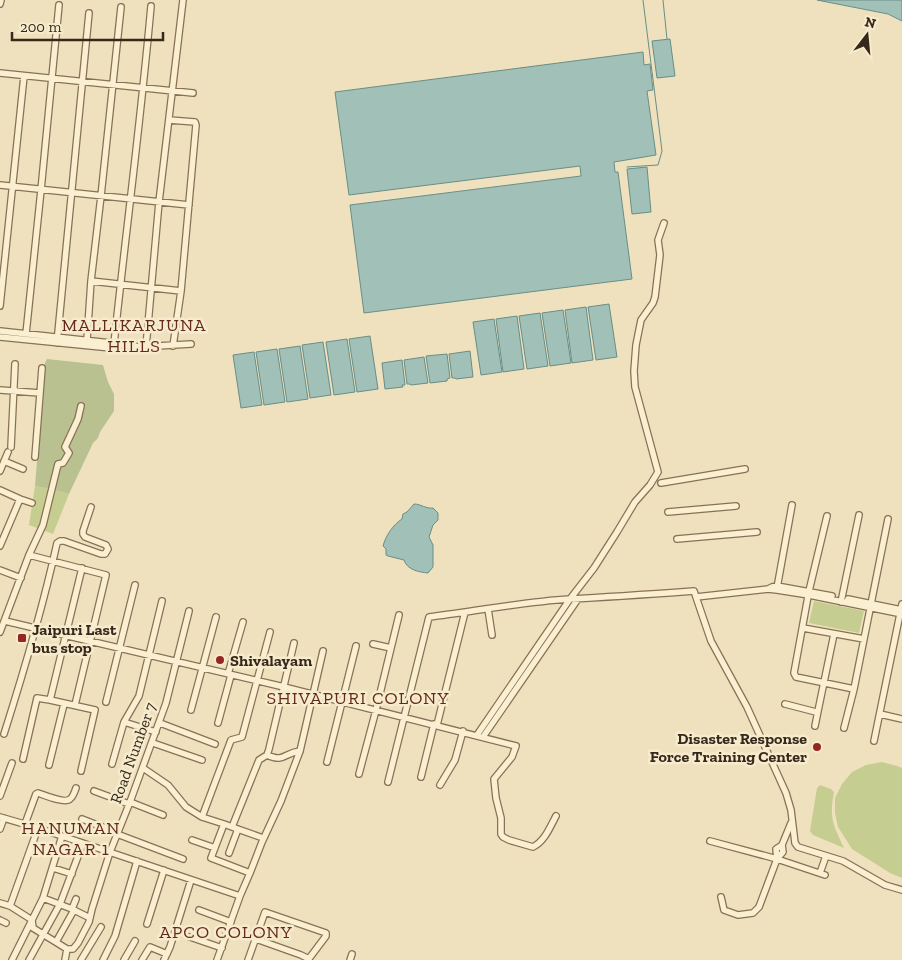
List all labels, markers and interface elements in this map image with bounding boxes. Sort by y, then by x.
scale bar [12,10,164,42]
north arrow [842,10,892,60]
text: N [863,13,878,33]
text: 200 m [20,18,61,36]
district label: MALLIKARJUNA HILLS [61,314,207,357]
place label: Jaipuri Last bus stop [31,620,117,657]
marker: Jaipuri Last bus stop [16,632,28,644]
place label: Shivalayam [230,651,312,670]
marker: Shivalayam [214,654,226,666]
district label: SHIVAPURI COLONY [267,687,449,709]
street label: Road Number 7 [106,700,160,806]
place label: Disaster Response Force Training Center [650,729,807,766]
marker: Disaster Response Force Training Center [811,741,823,753]
district label: HANUMAN NAGAR 1 [21,817,121,860]
district label: APCO COLONY [159,921,293,943]

